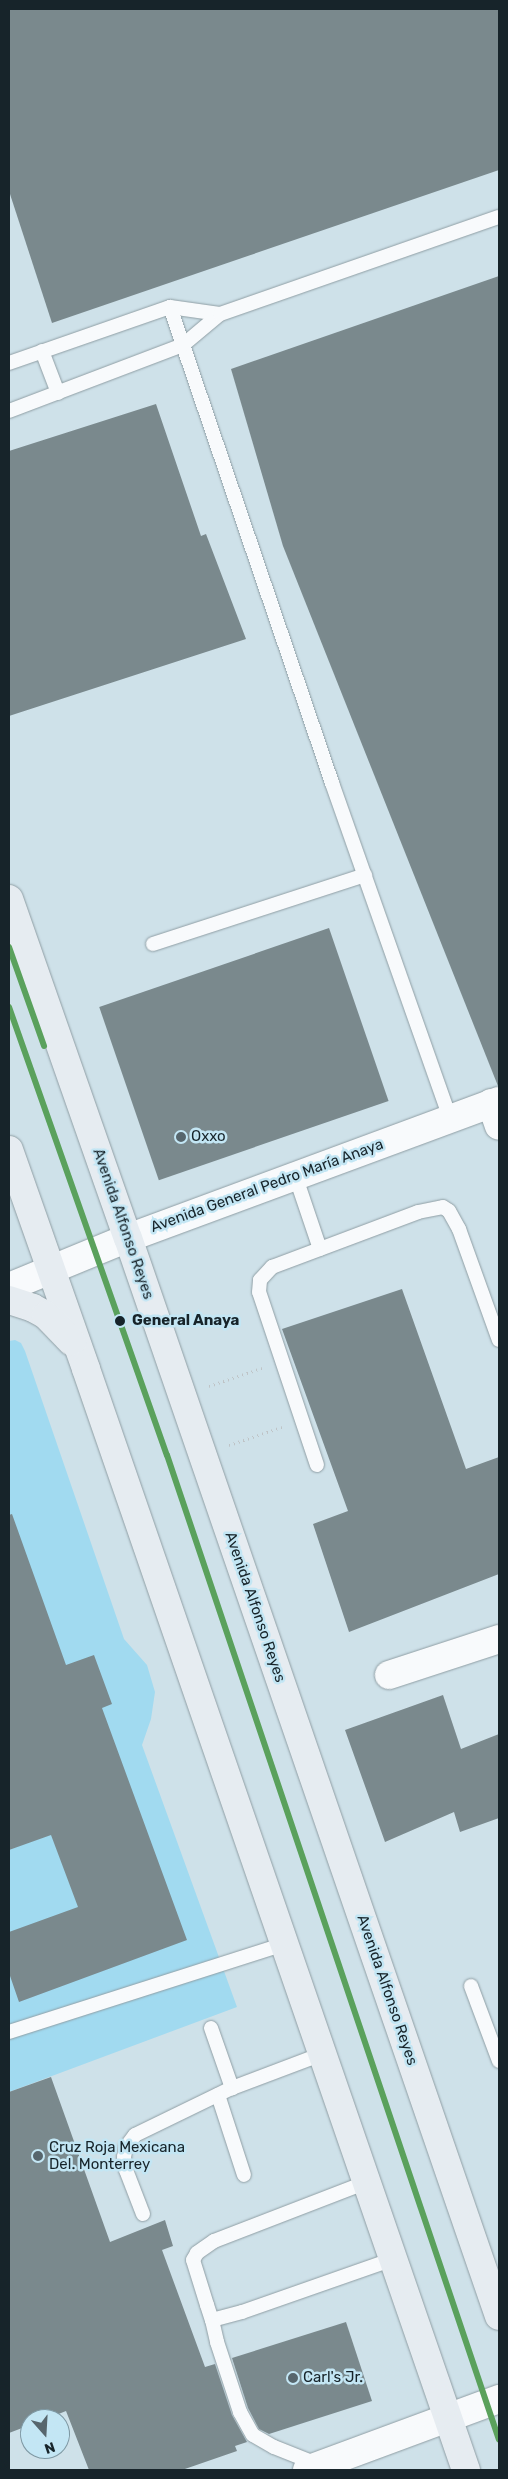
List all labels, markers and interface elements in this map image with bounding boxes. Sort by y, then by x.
place label: Oxxo [191,1128,226,1146]
marker: Oxxo [175,1131,187,1143]
street label: Avenida General Pedro María Anaya [148,1135,386,1237]
street label: Avenida Alfonso Reyes [89,1146,157,1302]
place label: General Anaya [132,1312,240,1330]
marker: General Anaya [112,1313,128,1329]
street label: Avenida Alfonso Reyes [221,1529,289,1685]
street label: Avenida Alfonso Reyes [353,1912,421,2068]
place label: Cruz Roja Mexicana Del. Monterrey [49,2138,185,2173]
marker: Cruz Roja Mexicana Del. Monterrey [31,2149,45,2163]
place label: Carl's Jr. [303,2369,363,2387]
marker: Carl's Jr. [287,2372,299,2384]
north arrow [20,2409,70,2459]
text: N [42,2438,57,2457]

